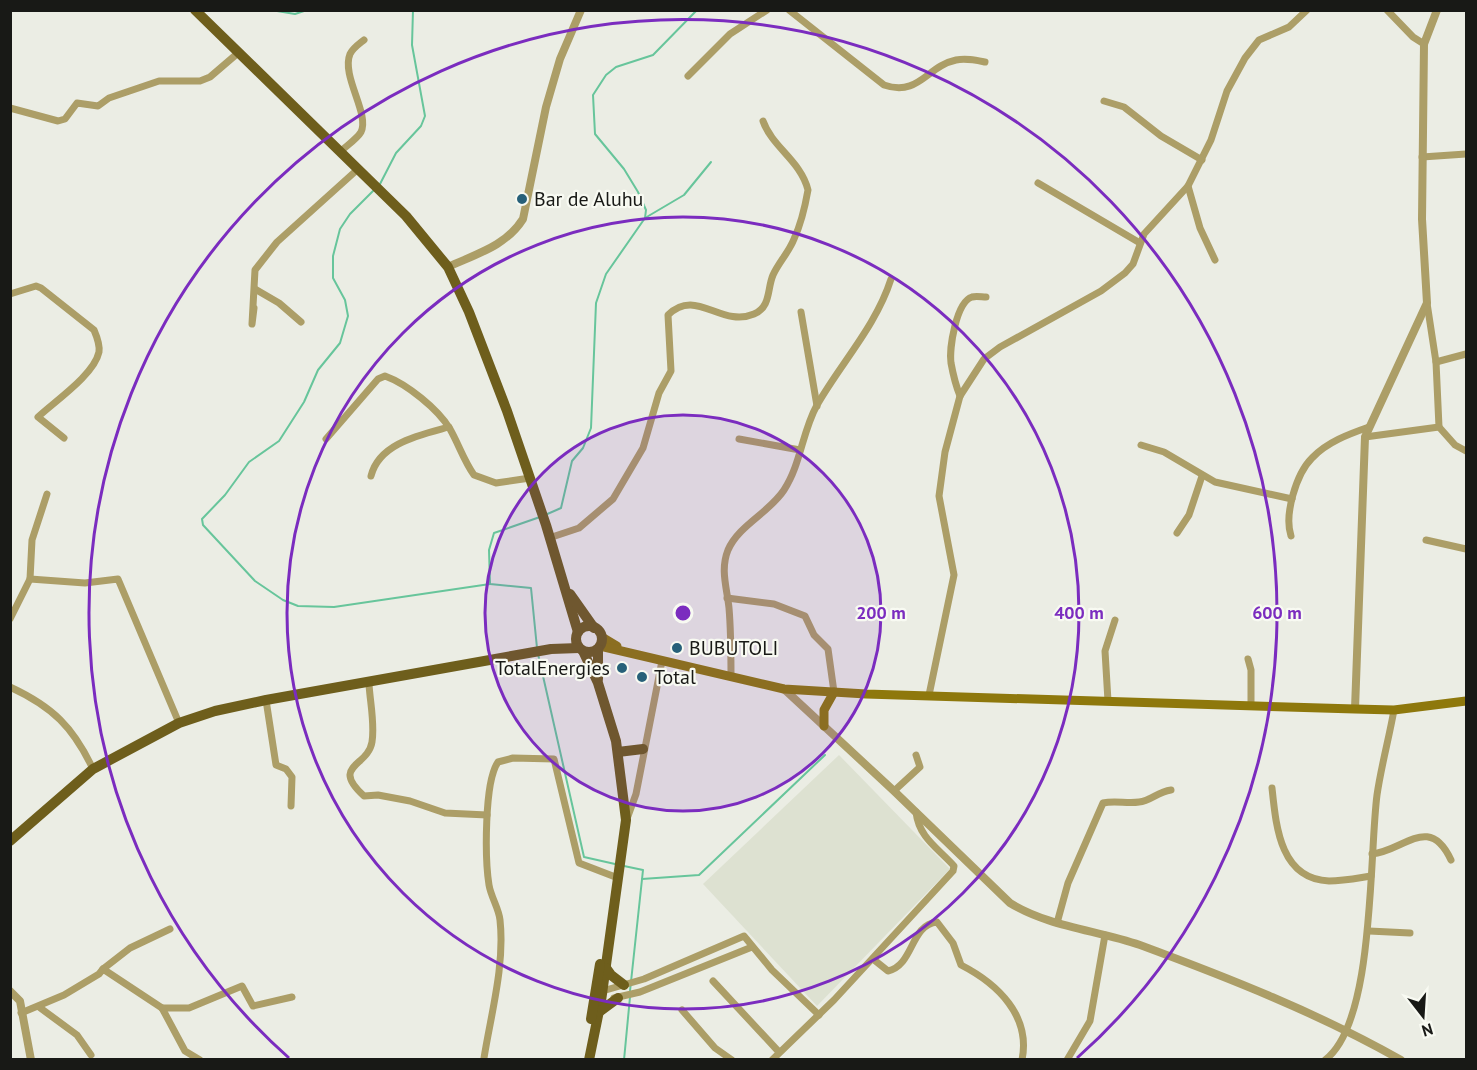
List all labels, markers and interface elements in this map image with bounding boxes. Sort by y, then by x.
place label: Bar de Aluhu [534,186,643,212]
marker: Bar de Aluhu [515,192,529,206]
text: 200 m [856,601,906,624]
text: 400 m [1054,601,1104,624]
text: 600 m [1252,601,1302,624]
centre of rings [673,603,693,623]
place label: BUBUTOLI [689,635,778,661]
marker: BUBUTOLI [670,641,684,655]
place label: TotalEnergies [495,655,610,681]
marker: TotalEnergies [615,661,629,675]
place label: Total [654,664,696,690]
marker: Total [635,670,649,684]
north arrow [1393,986,1453,1046]
text: N [1419,1019,1435,1041]

